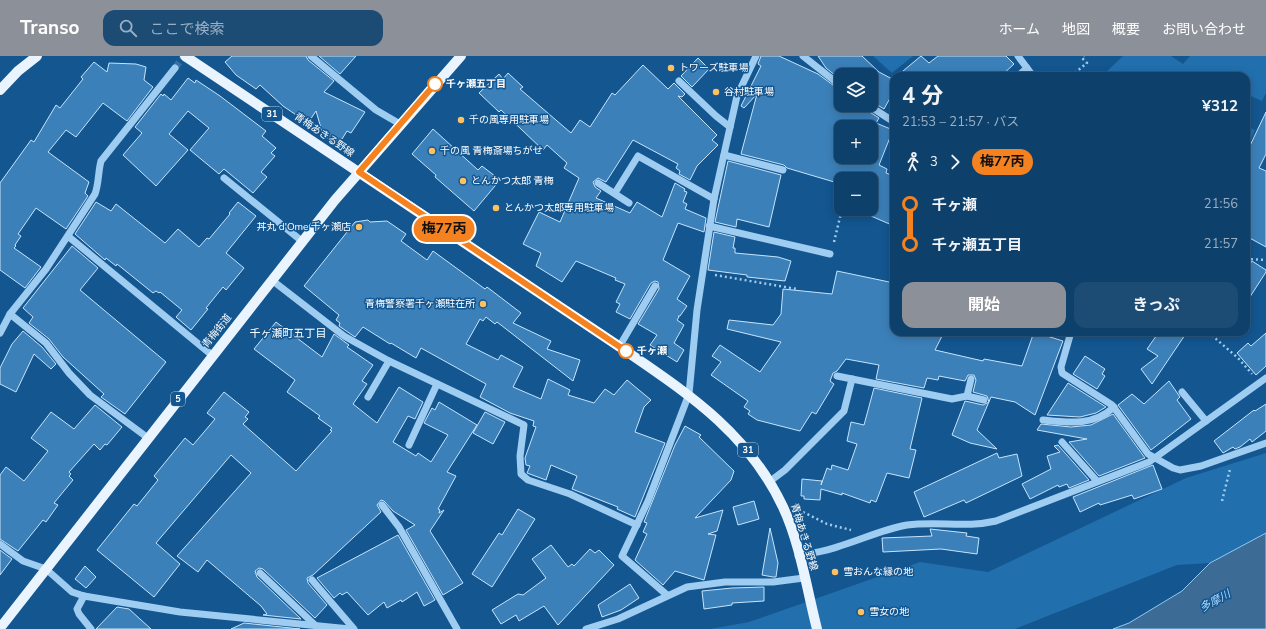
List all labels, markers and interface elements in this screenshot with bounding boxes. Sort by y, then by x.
search box [103,10,383,46]
text: Transo [20,15,79,41]
icon: search [117,17,139,39]
text: ここで検索 [149,19,224,39]
text: ホーム [998,20,1040,39]
text: 地図 [1062,20,1090,39]
text: 概要 [1112,20,1140,39]
text: お問い合わせ [1162,20,1246,39]
place label: トワーズ駐車場 [679,61,749,75]
marker: トワーズ駐車場 [666,63,676,73]
map controls [834,68,878,216]
button: layers [834,68,878,112]
marker: 千ヶ瀬五丁目 [427,76,443,92]
place label: 千ヶ瀬五丁目 [446,77,506,91]
text: 4 分 [902,81,943,111]
place label: 谷村駐車場 [724,85,774,99]
marker: 谷村駐車場 [711,87,721,97]
text: ¥312 [1202,96,1238,116]
road number: 31 [262,107,282,121]
street label: 青梅あきる野線 [291,110,357,160]
place label: 千の風専用駐車場 [469,113,549,127]
text: 21:53 – 21:57 · バス [902,113,1019,131]
marker: 千の風専用駐車場 [456,115,466,125]
button: + [834,120,878,164]
place label: 千の風 青梅斎場ちがせ [440,144,543,158]
marker: 千の風 青梅斎場ちがせ [427,146,437,156]
icon: walk [902,151,924,173]
icon: forward [944,151,966,173]
text: 梅77丙 [980,152,1025,171]
text: 3 [930,153,938,171]
button: − [834,172,878,216]
place label: とんかつ太郎 青梅 [471,174,554,188]
marker: とんかつ太郎 青梅 [458,176,468,186]
text: 千ヶ瀬 [932,195,977,215]
text: 21:56 [1204,195,1238,213]
place label: とんかつ太郎専用駐車場 [504,201,614,215]
marker: とんかつ太郎専用駐車場 [491,203,501,213]
line badge: 梅77丙 [416,216,472,242]
text: 梅77丙 [422,219,466,238]
place label: 丼丸 d'Ome 千ヶ瀬店 [256,220,351,234]
marker: 丼丸 d'Ome 千ヶ瀬店 [354,222,364,232]
text: 千ヶ瀬五丁目 [932,235,1022,255]
text: 21:57 [1204,235,1238,253]
button: 開始 [902,282,1066,328]
button: きっぷ [1074,282,1238,328]
place label: 青梅警察署千ヶ瀬駐在所 [365,297,475,311]
marker: 青梅警察署千ヶ瀬駐在所 [478,299,488,309]
street label: 青梅街道 [199,311,235,351]
district label: 千ヶ瀬町五丁目 [250,326,327,341]
marker: 千ヶ瀬 [618,343,634,359]
place label: 千ヶ瀬 [637,344,668,358]
road number: 5 [171,392,185,406]
road number: 31 [738,443,758,457]
street label: 青梅あきる野線 [787,502,821,572]
place label: 雪おんな縁の地 [843,565,914,579]
marker: 雪おんな縁の地 [830,567,840,577]
water label: 多摩川 [1197,586,1234,616]
place label: 雪女の地 [869,605,910,619]
marker: 雪女の地 [856,607,866,617]

